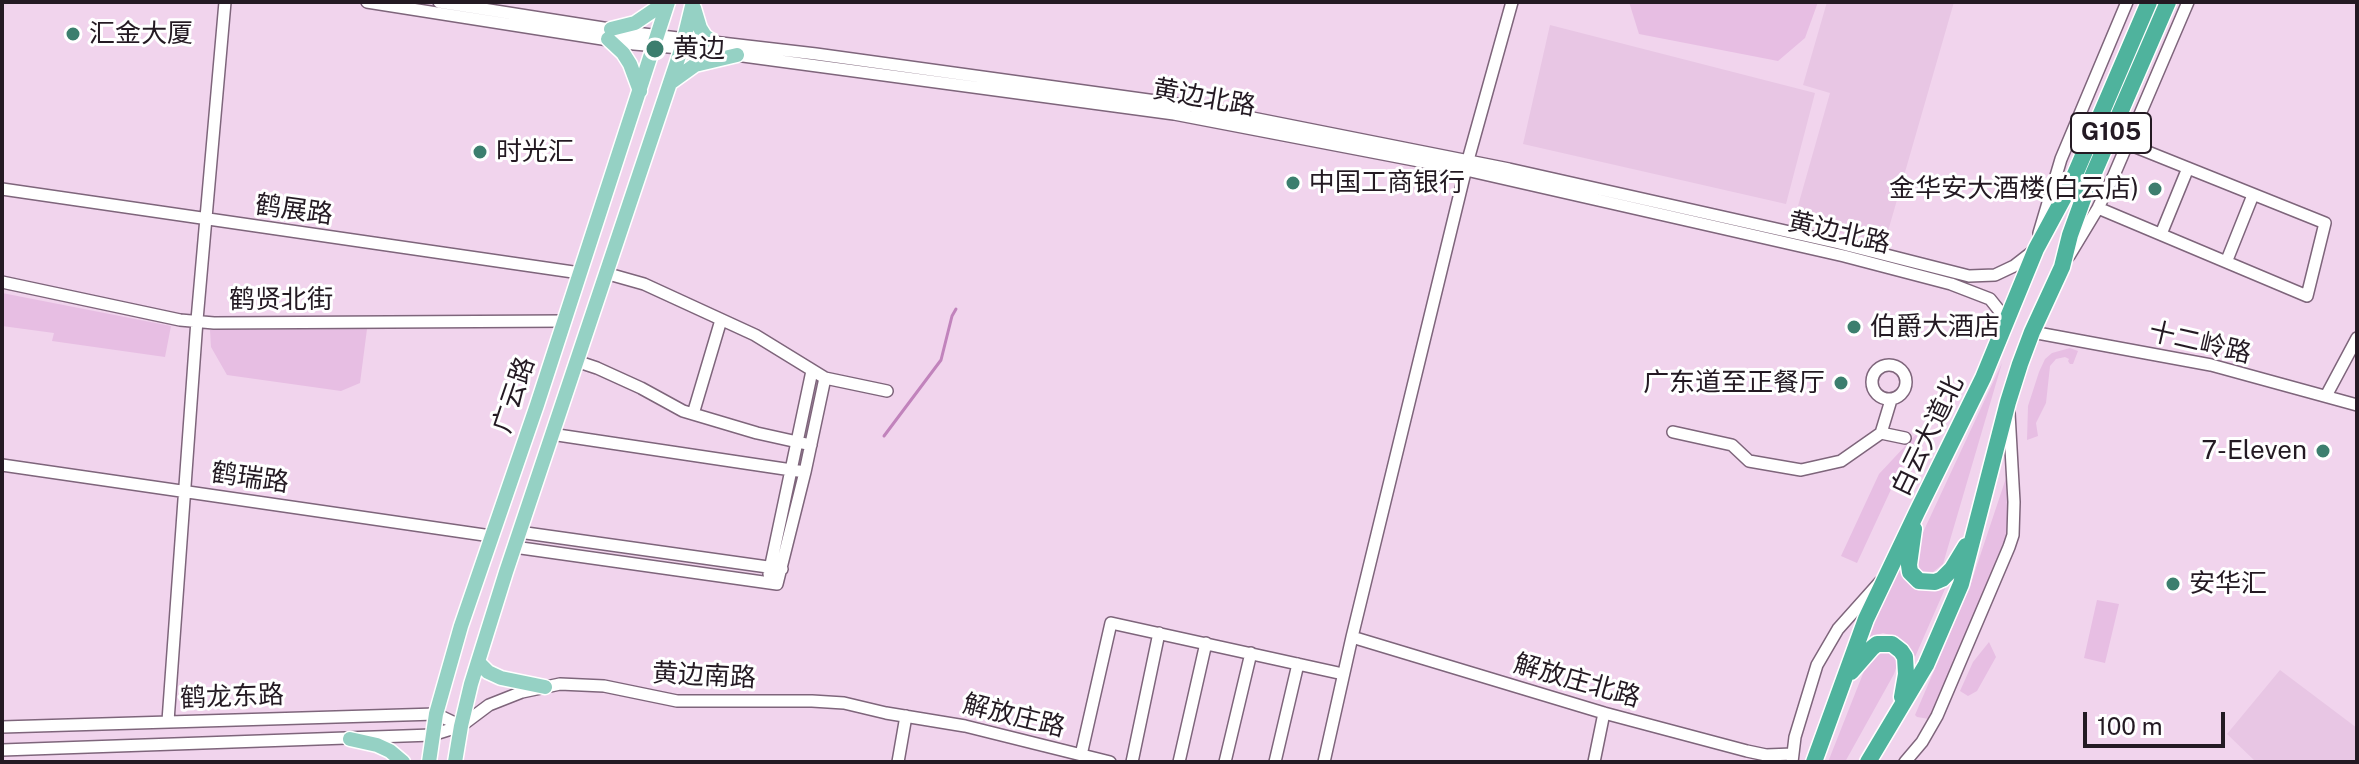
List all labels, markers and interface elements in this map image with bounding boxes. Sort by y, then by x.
place label: 汇金大厦 [89,18,193,50]
marker: 汇金大厦 [64,25,82,43]
place label: 黄边 [673,33,725,65]
marker: 黄边 [644,38,666,60]
street label: 黄边北路 [1150,74,1258,122]
road number: G105 [2071,113,2151,153]
place label: 时光汇 [496,136,574,168]
marker: 时光汇 [471,143,489,161]
place label: 中国工商银行 [1309,167,1465,199]
place label: 金华安大酒楼(白云店) [1889,173,2139,205]
marker: 中国工商银行 [1284,174,1302,192]
marker: 金华安大酒楼(白云店) [2146,180,2164,198]
street label: 鹤展路 [253,189,335,231]
street label: 黄边北路 [1785,206,1893,260]
street label: 鹤贤北街 [229,284,333,316]
place label: 伯爵大酒店 [1870,311,2000,343]
street label: 十二岭路 [2146,316,2254,370]
marker: 伯爵大酒店 [1845,318,1863,336]
street label: 广云路 [487,353,541,437]
place label: 广东道至正餐厅 [1643,367,1825,399]
street label: 白云大道北 [1885,371,1971,501]
marker: 广东道至正餐厅 [1832,374,1850,392]
place label: 7-Eleven [2202,435,2307,467]
marker: 7-Eleven [2314,442,2332,460]
street label: 鹤瑞路 [209,457,291,499]
place label: 安华汇 [2189,568,2267,600]
marker: 安华汇 [2164,575,2182,593]
street label: 解放庄北路 [1510,648,1644,714]
street label: 黄边南路 [651,658,757,694]
street label: 鹤龙东路 [179,680,285,714]
street label: 解放庄路 [960,688,1068,744]
scale bar [2087,696,2229,746]
text: 100 m [2097,712,2163,740]

